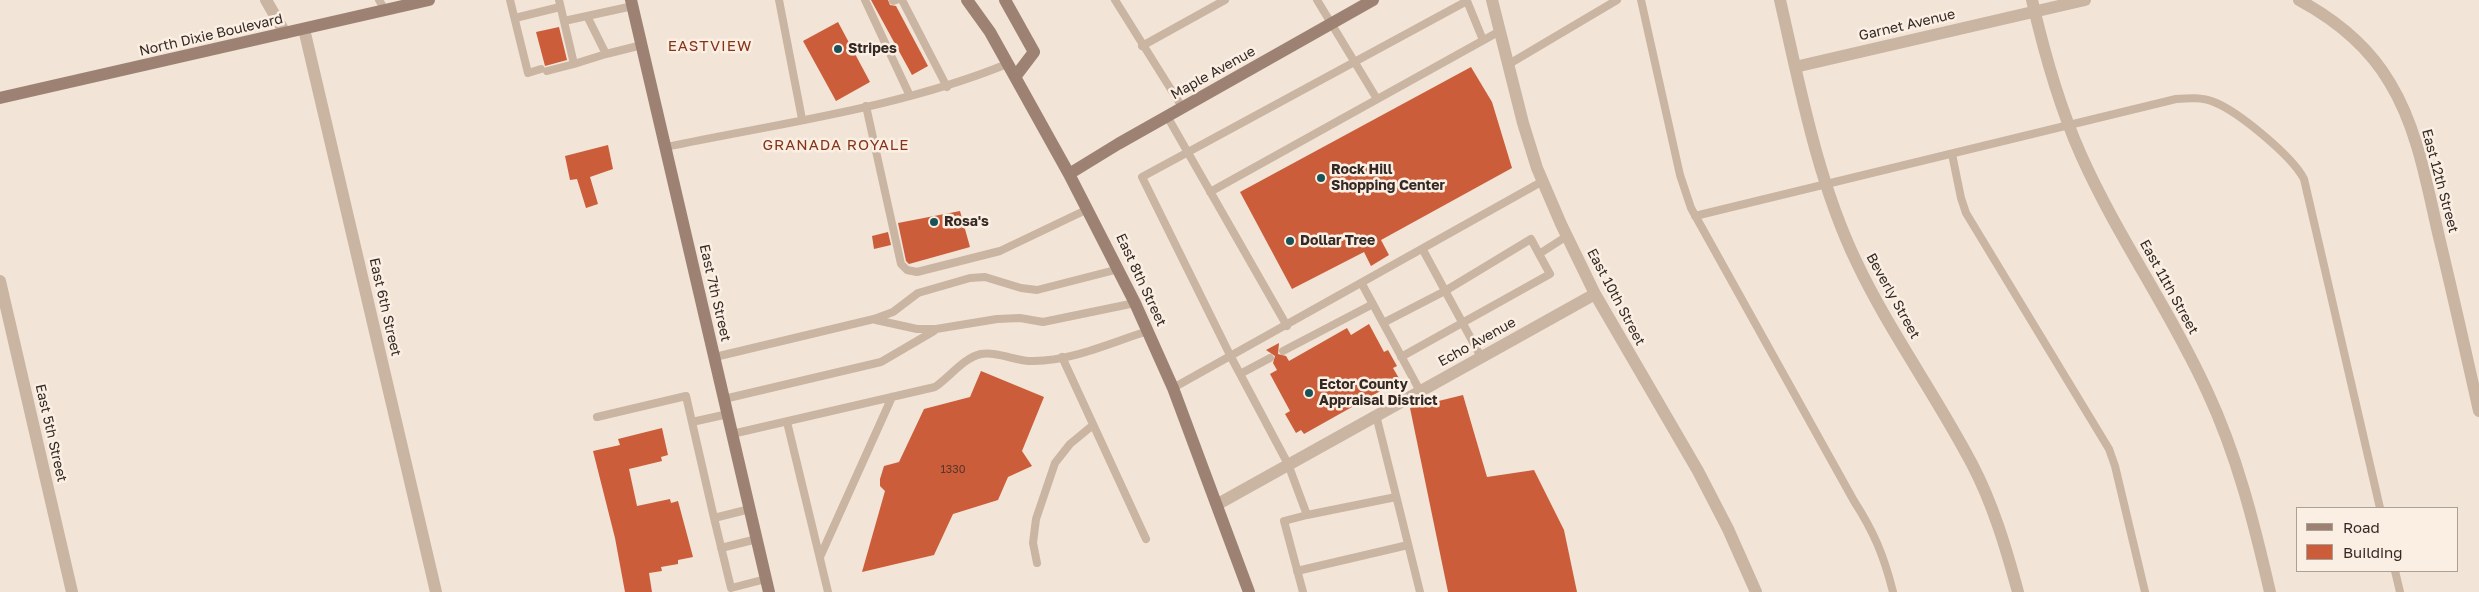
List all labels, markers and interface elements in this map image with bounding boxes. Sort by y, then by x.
street label: Garnet Avenue [1857,6,1957,44]
street label: North Dixie Boulevard [138,10,284,60]
district label: EASTVIEW [667,37,753,55]
place label: Stripes [848,41,897,57]
marker: Stripes [832,43,844,55]
street label: Maple Avenue [1168,43,1258,103]
street label: East 12th Street [2418,127,2462,235]
district label: GRANADA ROYALE [761,136,911,154]
place label: Rock Hill Shopping Center [1331,162,1445,194]
marker: Rock Hill Shopping Center [1315,172,1327,184]
place label: Rosa's [944,214,989,230]
marker: Rosa's [928,216,940,228]
street label: East 8th Street [1112,231,1170,329]
place label: Dollar Tree [1300,233,1375,249]
marker: Dollar Tree [1284,235,1296,247]
street label: East 11th Street [2136,237,2202,337]
street label: East 7th Street [696,243,734,343]
street label: East 10th Street [1583,246,1649,348]
street label: Beverly Street [1863,250,1923,342]
street label: East 6th Street [366,256,404,358]
street label: Echo Avenue [1435,314,1519,370]
place label: Ector County Appraisal District [1319,377,1438,410]
street label: East 5th Street [32,382,70,484]
marker: Ector County Appraisal District [1303,387,1315,399]
house number: 1330 [940,463,966,477]
legend [2296,507,2459,572]
text: Road [2343,518,2380,536]
text: Building [2343,543,2403,561]

